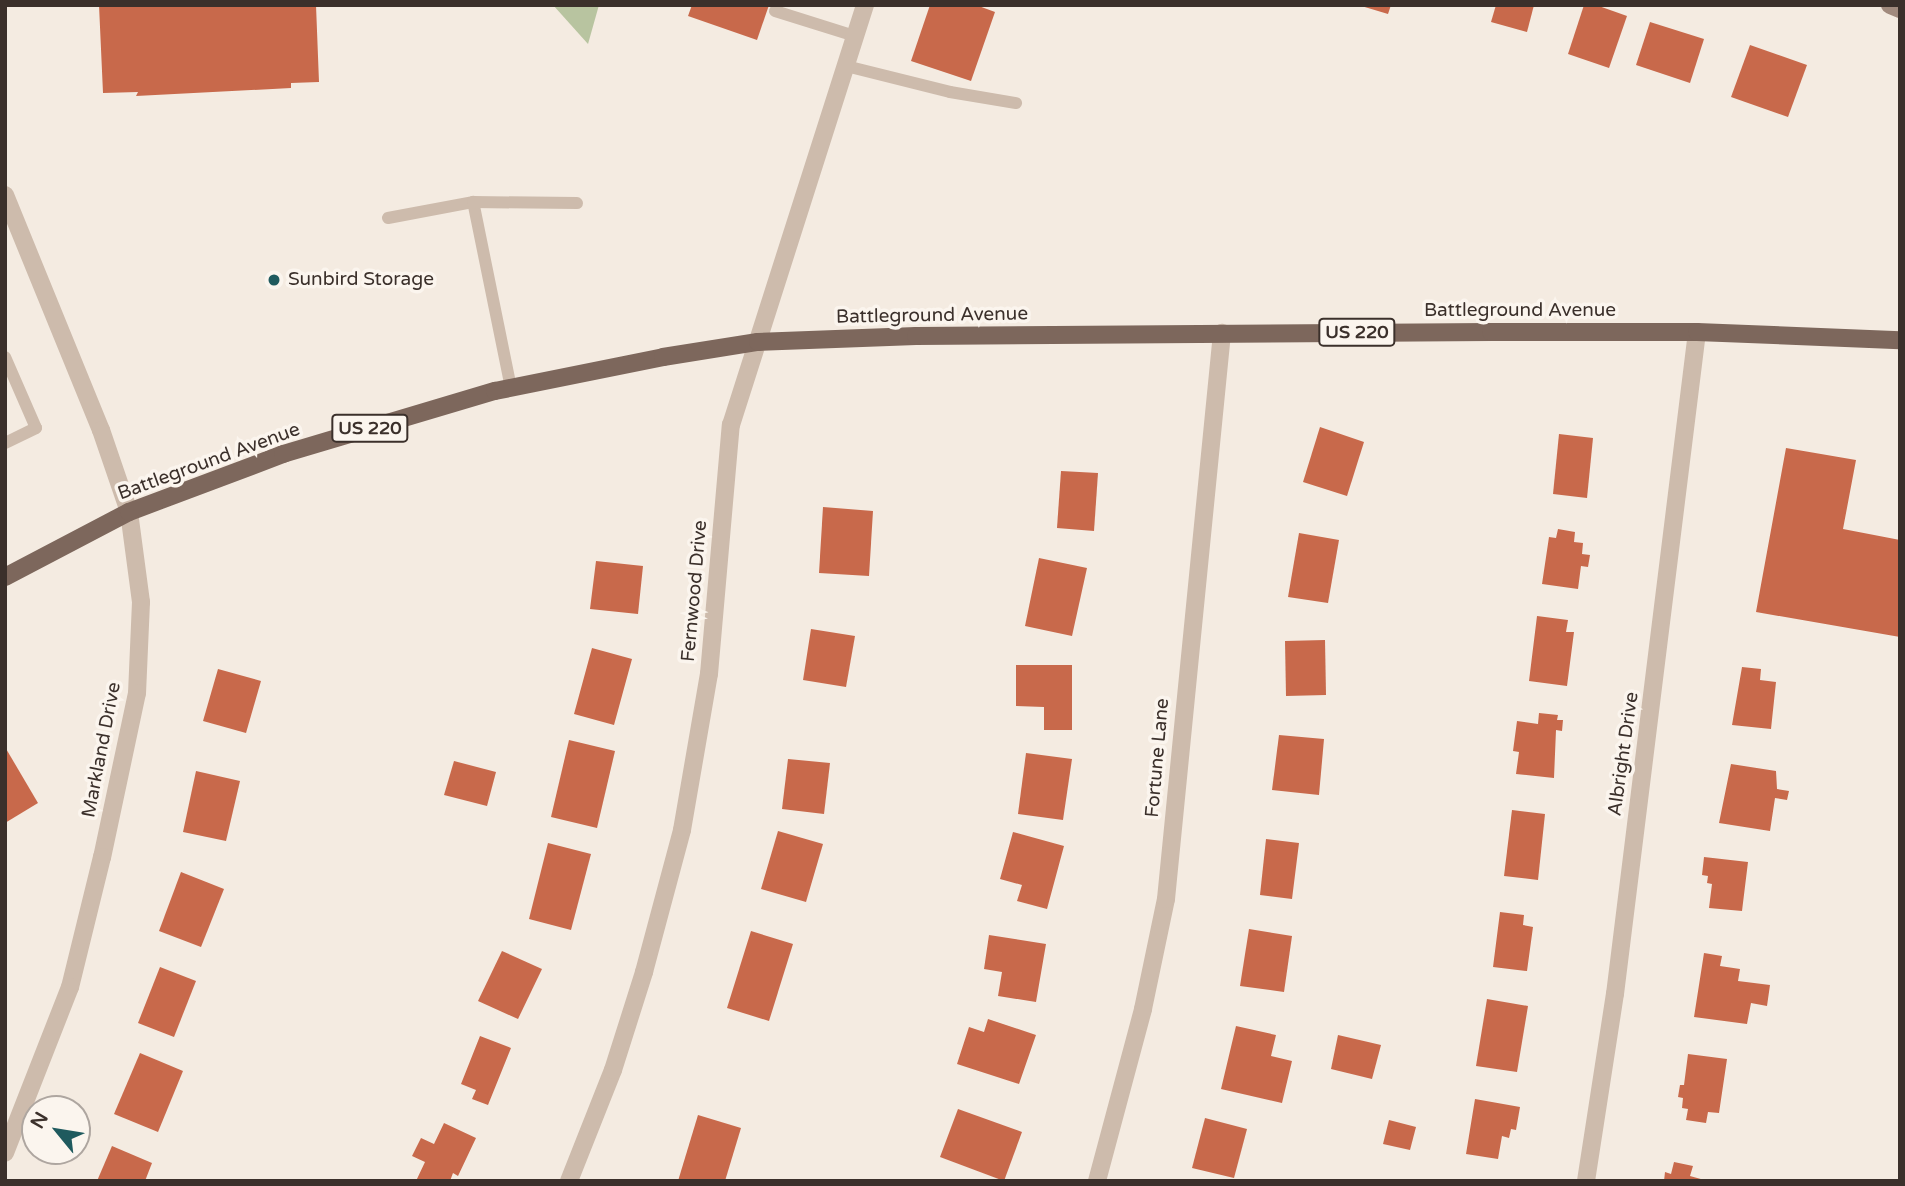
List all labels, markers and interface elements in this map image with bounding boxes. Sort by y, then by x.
place label: Sunbird Storage [288,269,434,291]
marker: Sunbird Storage [266,272,282,288]
street label: Battleground Avenue [1424,300,1616,322]
street label: Battleground Avenue [836,303,1028,329]
road number: US 220 [1317,318,1397,346]
road number: US 220 [330,414,410,442]
street label: Battleground Avenue [115,418,303,506]
street label: Fernwood Drive [677,519,713,663]
street label: Markland Drive [78,680,126,820]
street label: Albright Drive [1604,690,1644,818]
street label: Fortune Lane [1141,697,1175,819]
north arrow [21,1095,91,1165]
text: N [26,1108,53,1133]

